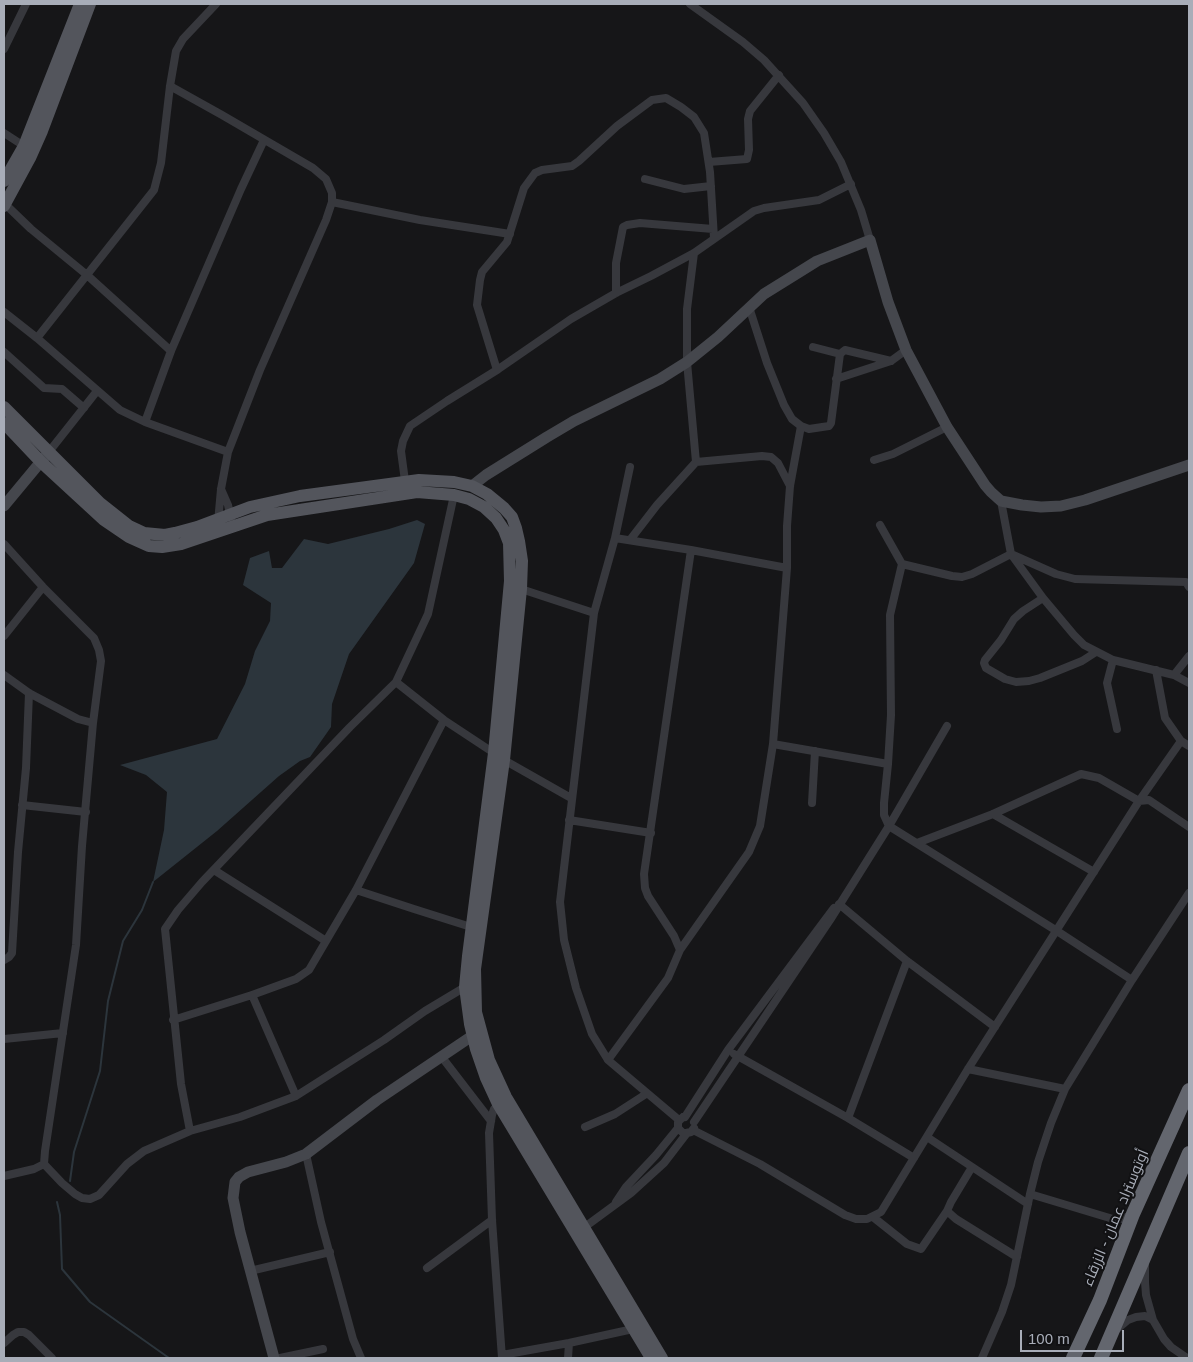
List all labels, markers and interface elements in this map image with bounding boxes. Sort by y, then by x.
street label: أوتوستراد عمان - الزرقاء [1079,1147,1153,1289]
scale bar [1023,1320,1127,1352]
text: 100 m [1028,1330,1070,1347]

